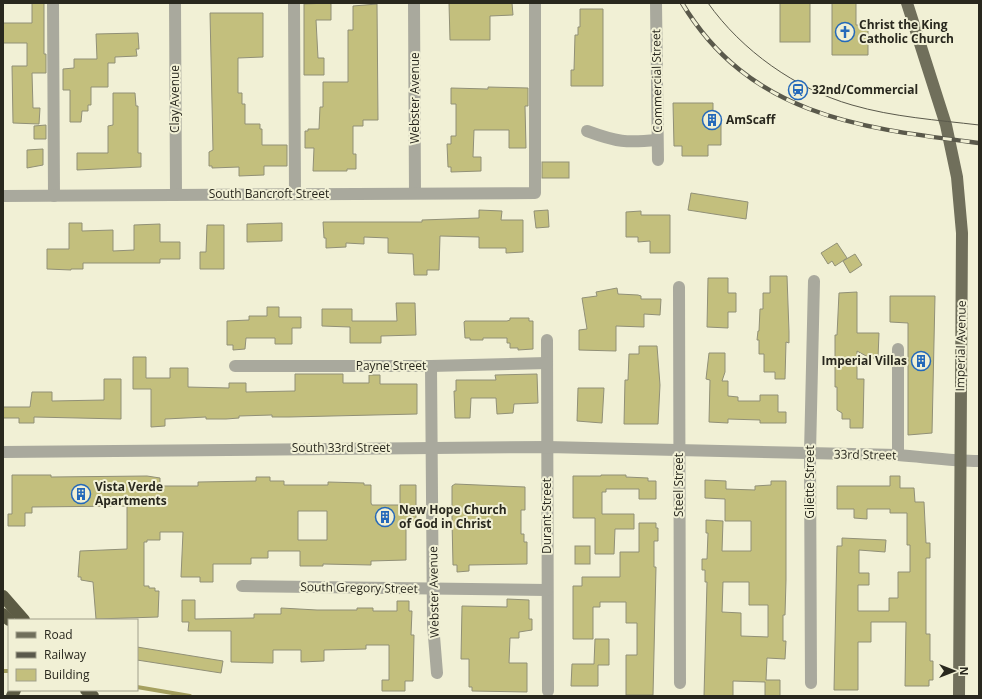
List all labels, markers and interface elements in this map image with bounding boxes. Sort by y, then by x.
place label: Christ the King Catholic Church [859,16,954,47]
church icon: Christ the King Catholic Church [834,21,856,43]
street label: Commercial Street [647,29,666,133]
street label: Webster Avenue [406,52,423,144]
street label: Clay Avenue [166,65,183,133]
station icon: 32nd/Commercial [787,79,809,101]
place label: 32nd/Commercial [812,81,918,98]
building icon: AmScaff [701,109,723,131]
place label: AmScaff [726,111,776,128]
street label: South Bancroft Street [209,185,329,202]
street label: Imperial Avenue [951,300,970,392]
building icon: Imperial Villas [910,350,932,372]
place label: Imperial Villas [821,352,907,369]
street label: Payne Street [356,357,426,374]
street label: South 33rd Street [292,439,390,456]
street label: Gilette Street [801,445,818,519]
street label: 33rd Street [834,445,896,464]
street label: Steel Street [670,453,687,517]
place label: Vista Verde Apartments [95,478,167,509]
street label: Durant Street [538,478,555,554]
building icon: Vista Verde Apartments [70,483,92,505]
place label: New Hope Church of God in Christ [399,501,507,532]
building icon: New Hope Church of God in Christ [374,506,396,528]
street label: Webster Avenue [424,546,443,638]
street label: South Gregory Street [300,578,418,597]
legend [8,619,138,691]
text: Road [44,626,73,643]
text: Railway [44,646,87,663]
north arrow [934,651,974,691]
text: Building [44,666,90,683]
text: N [957,667,972,675]

